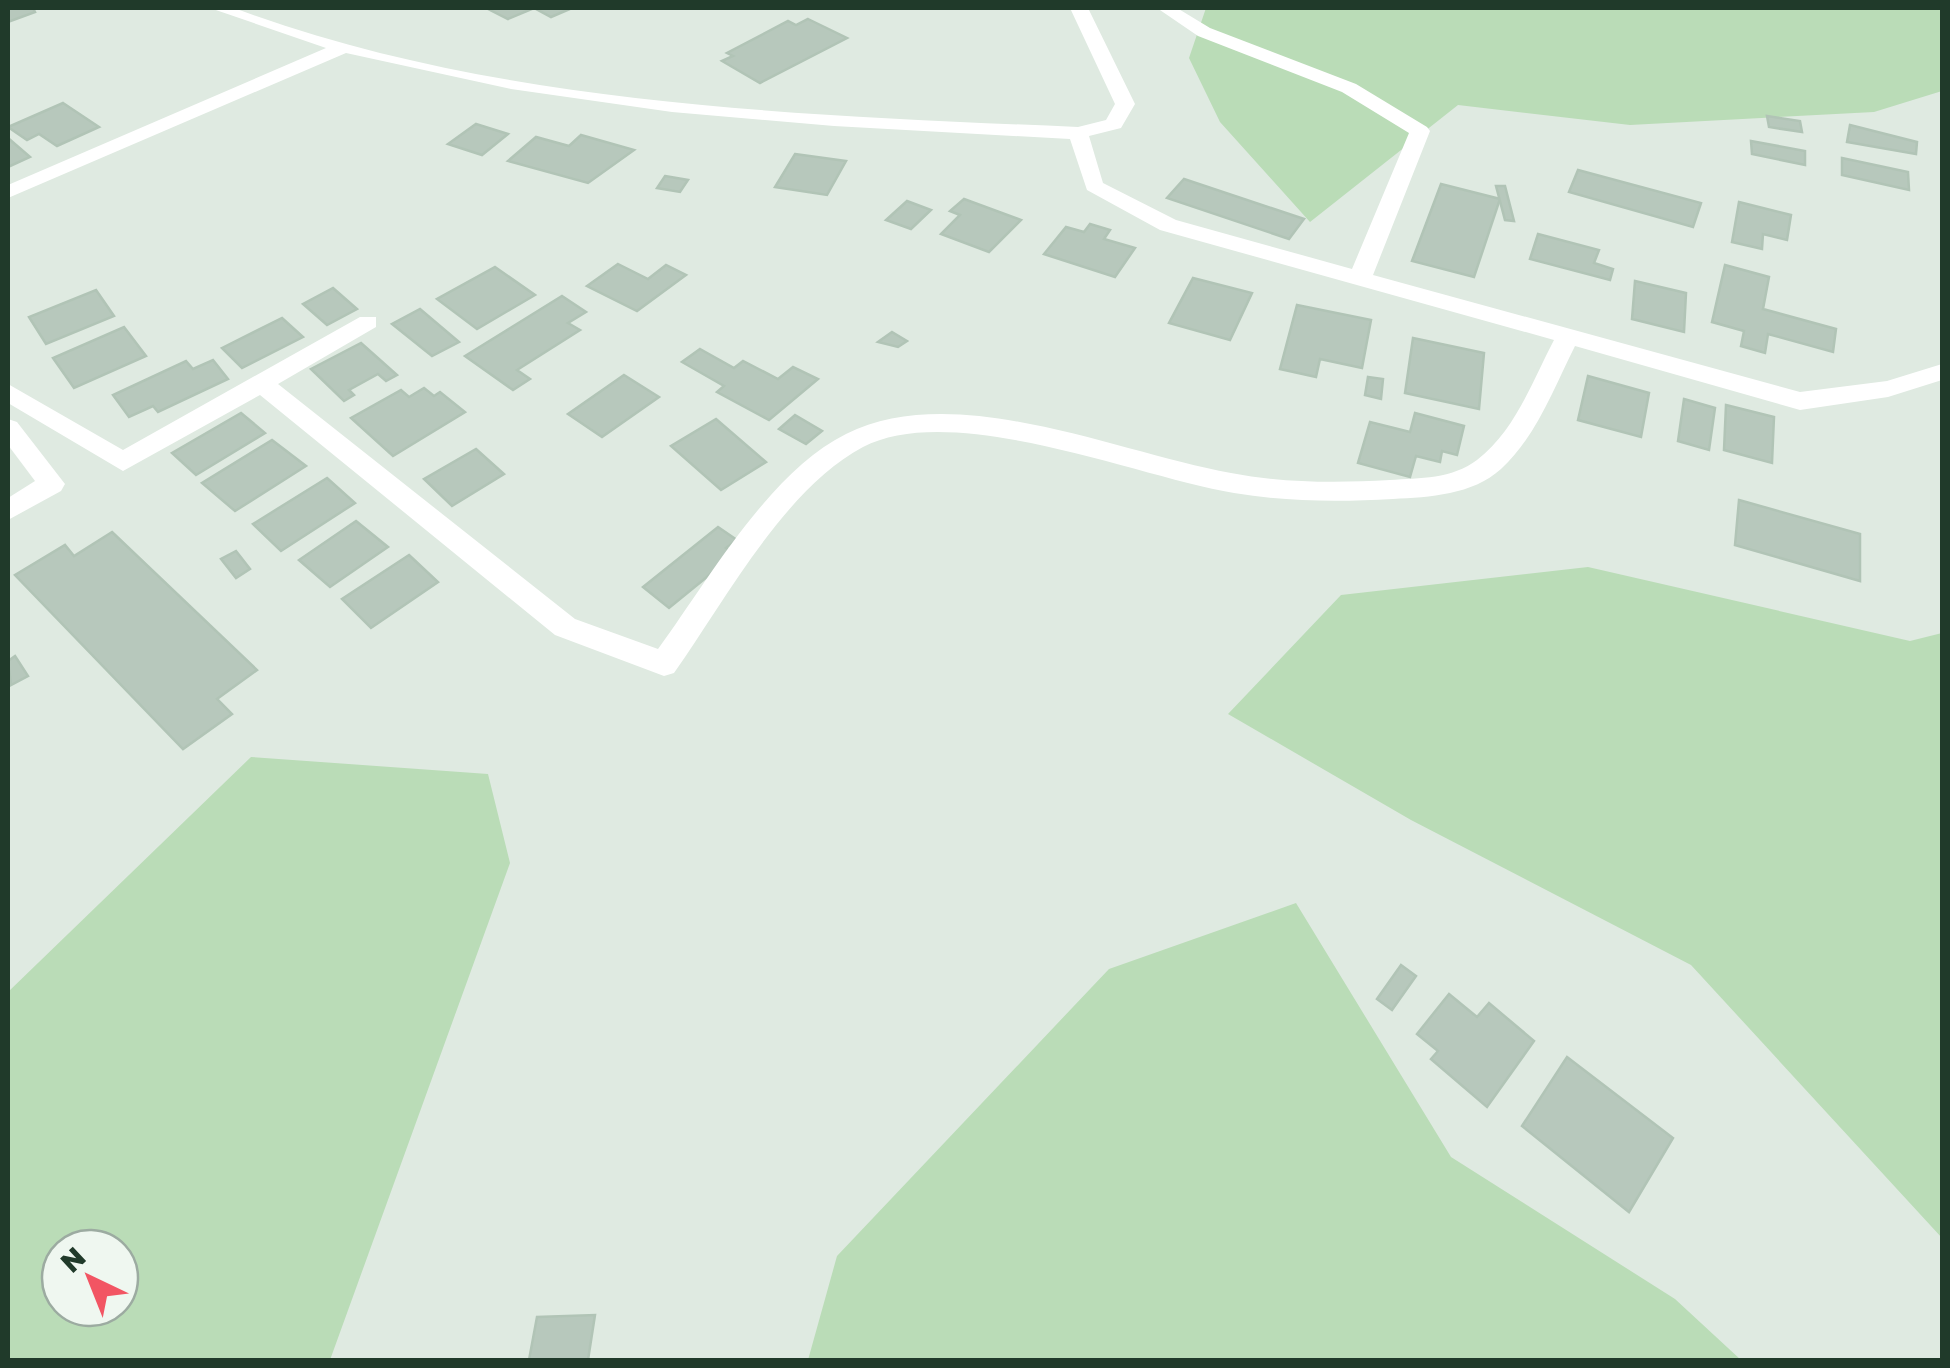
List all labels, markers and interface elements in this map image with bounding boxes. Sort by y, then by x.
north arrow [40,1228,140,1328]
text: N [54,1240,92,1279]

